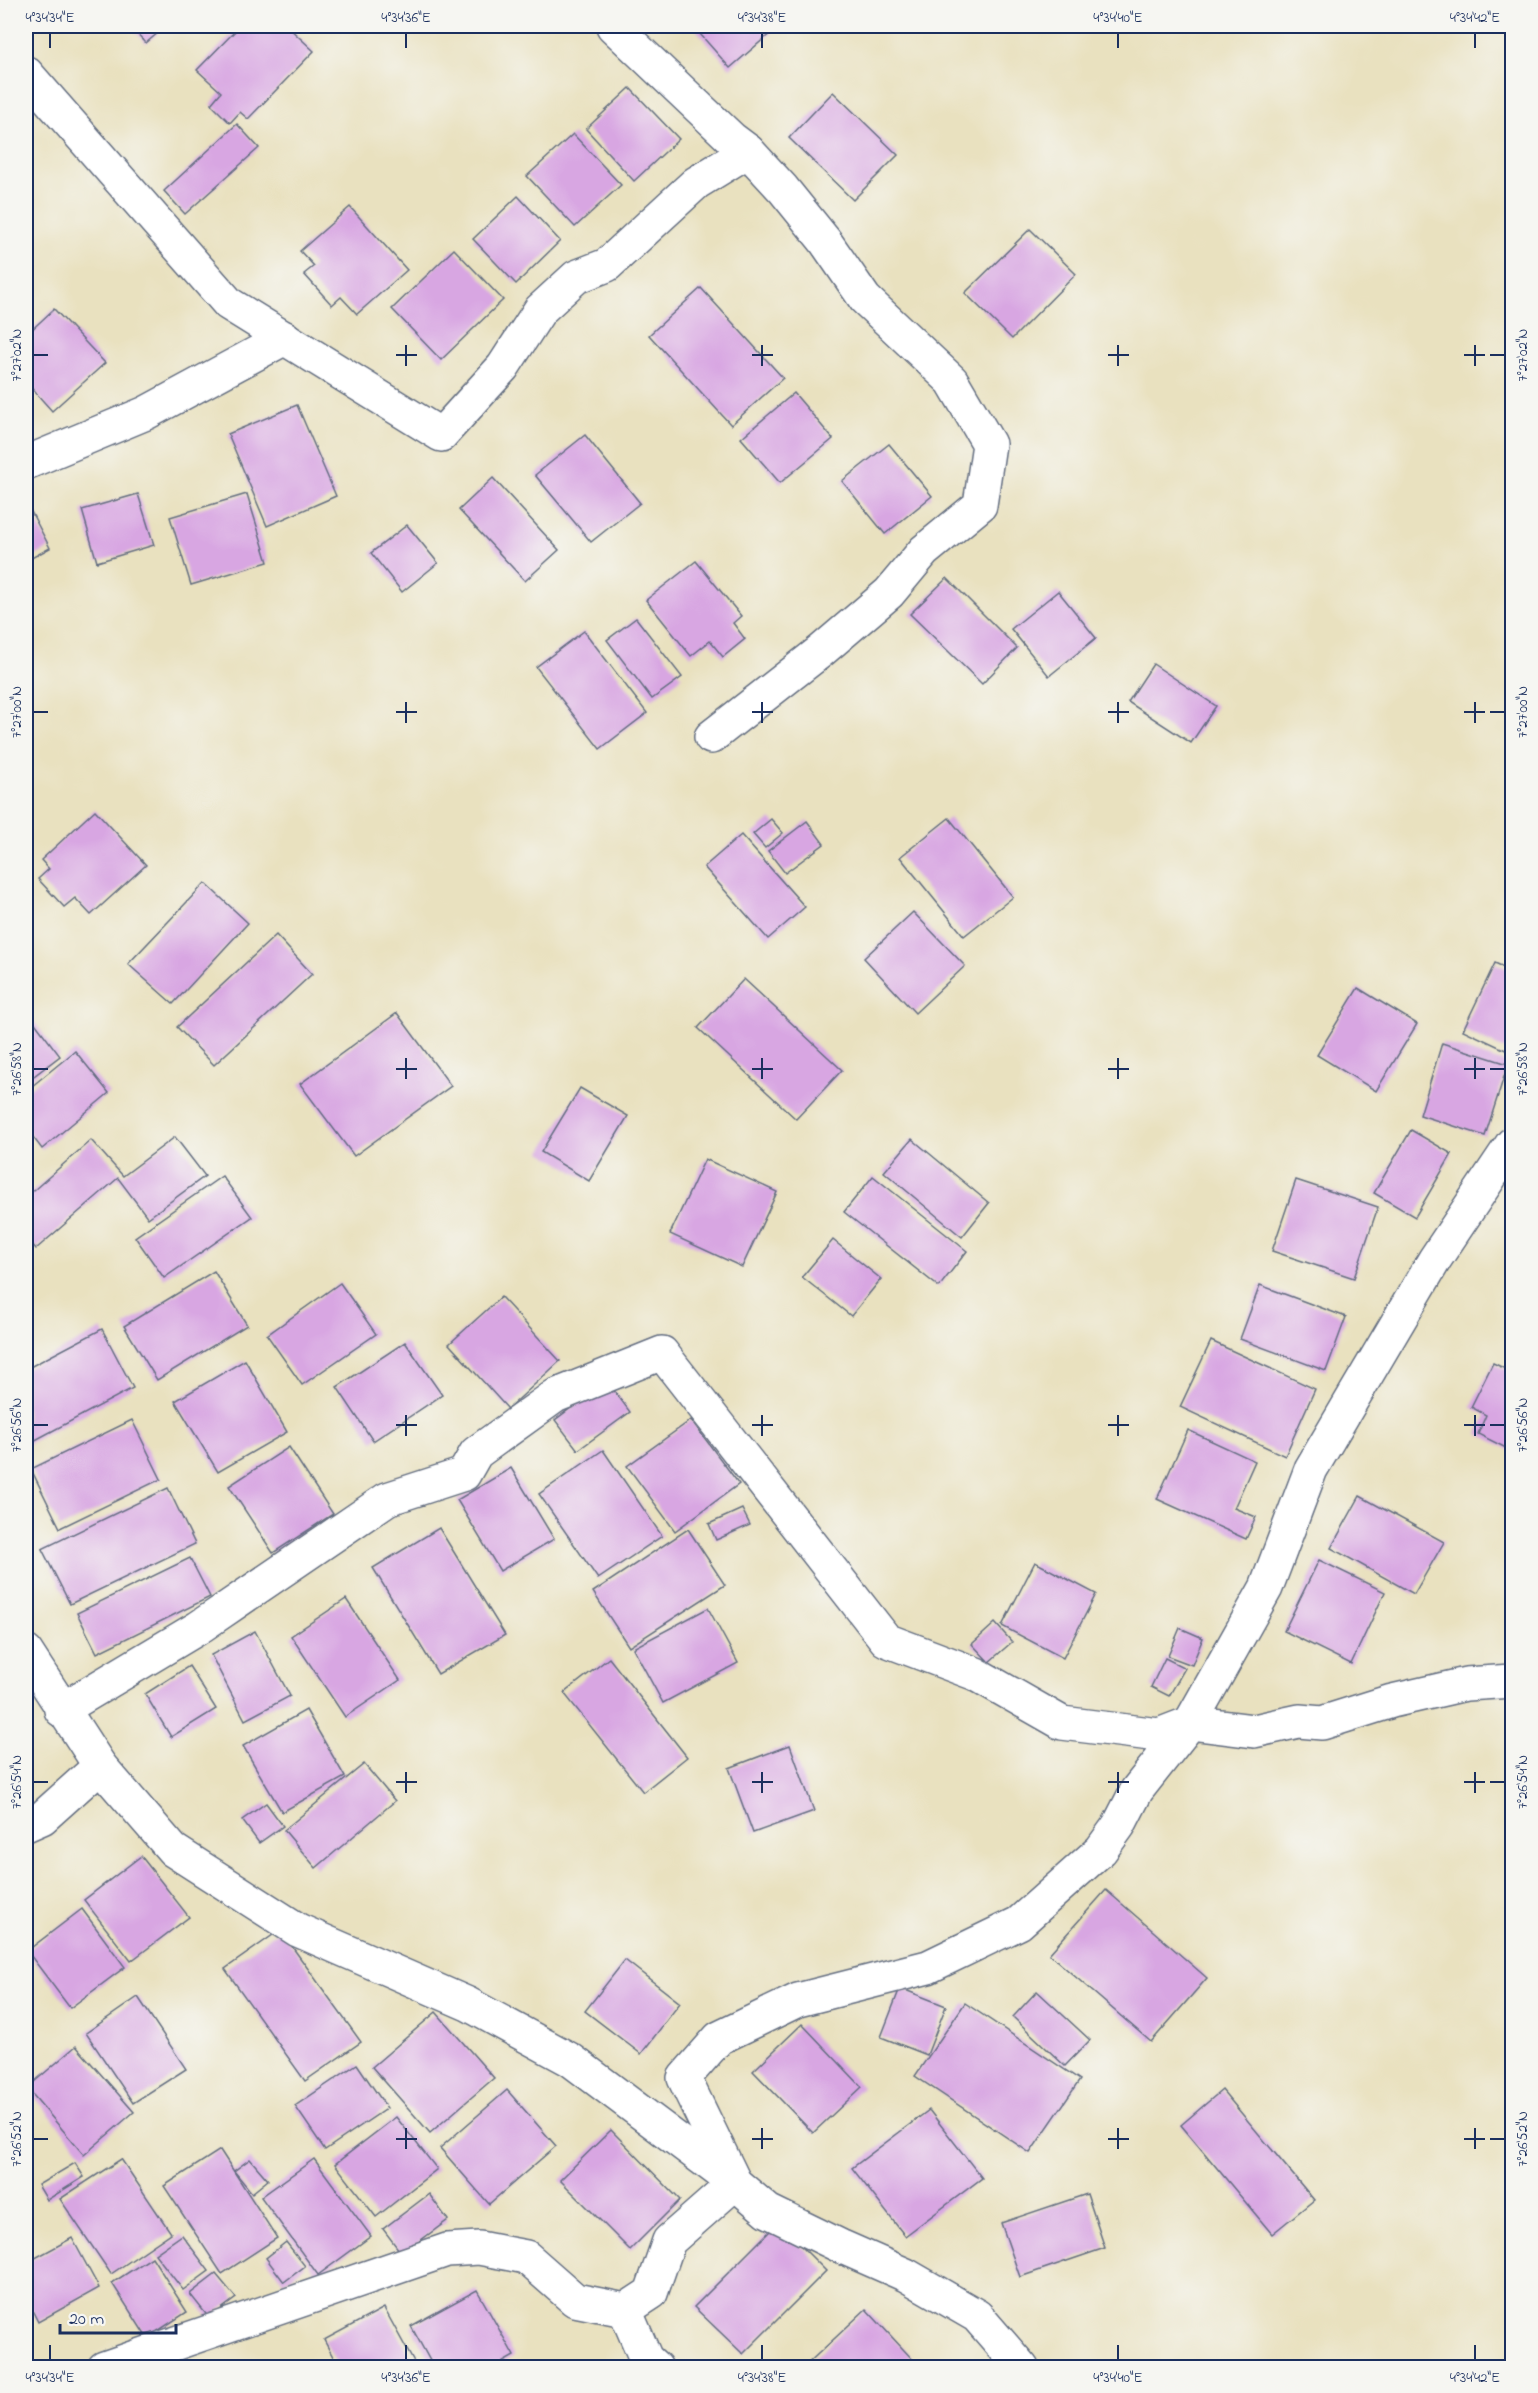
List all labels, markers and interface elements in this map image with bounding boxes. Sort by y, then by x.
text: 4°34'34"E [25,7,75,29]
text: 4°34'36"E [381,7,431,29]
text: 4°34'38"E [738,7,786,29]
text: 4°34'40"E [1093,7,1143,29]
text: 4°34'42"E [1450,7,1500,29]
text: 7°27'02"N [6,329,28,381]
text: 7°27'02"N [1512,329,1534,381]
text: 7°27'00"N [6,686,28,738]
text: 7°27'00"N [1512,686,1534,738]
text: 7°26'58"N [6,1042,28,1096]
text: 7°26'58"N [1512,1042,1534,1096]
text: 7°26'56"N [6,1398,28,1452]
text: 7°26'56"N [1512,1398,1534,1452]
text: 7°26'54"N [6,1755,28,1809]
text: 7°26'54"N [1512,1755,1534,1809]
text: 7°26'52"N [6,2111,28,2167]
text: 7°26'52"N [1512,2111,1534,2167]
scale bar [60,2297,176,2335]
text: 20 m [69,2307,104,2333]
text: 4°34'34"E [25,2367,75,2389]
text: 4°34'36"E [381,2367,431,2389]
text: 4°34'38"E [738,2367,786,2389]
text: 4°34'40"E [1093,2367,1143,2389]
text: 4°34'42"E [1450,2367,1500,2389]

